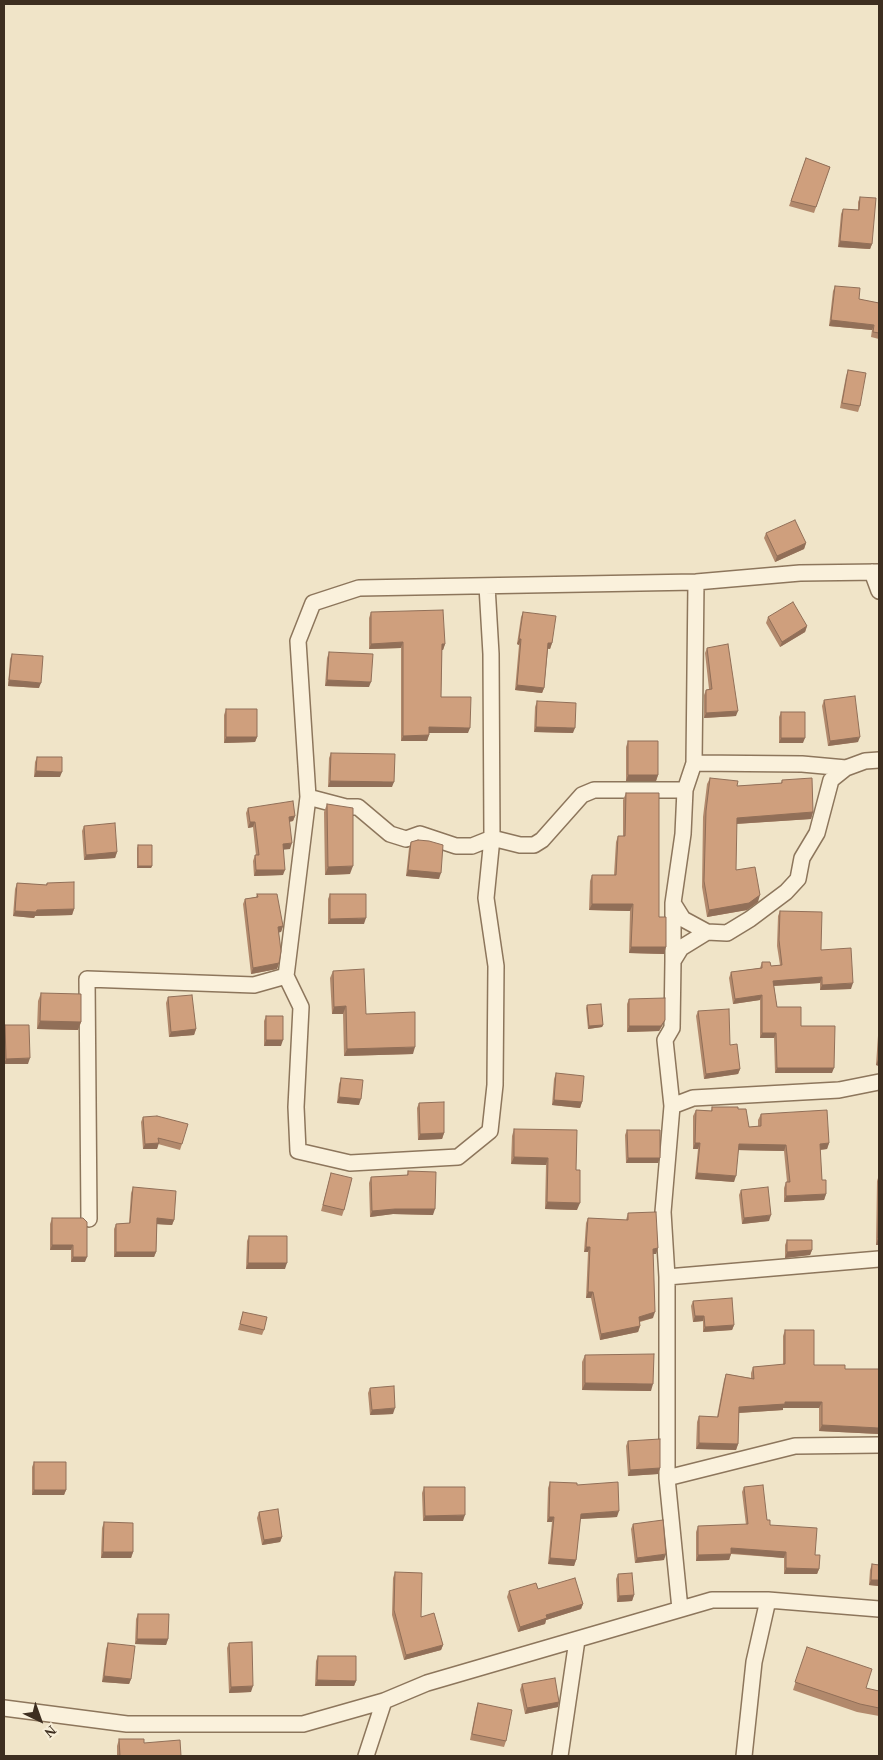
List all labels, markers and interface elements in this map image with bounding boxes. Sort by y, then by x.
north arrow [15,1695,65,1745]
text: N [42,1723,59,1740]

